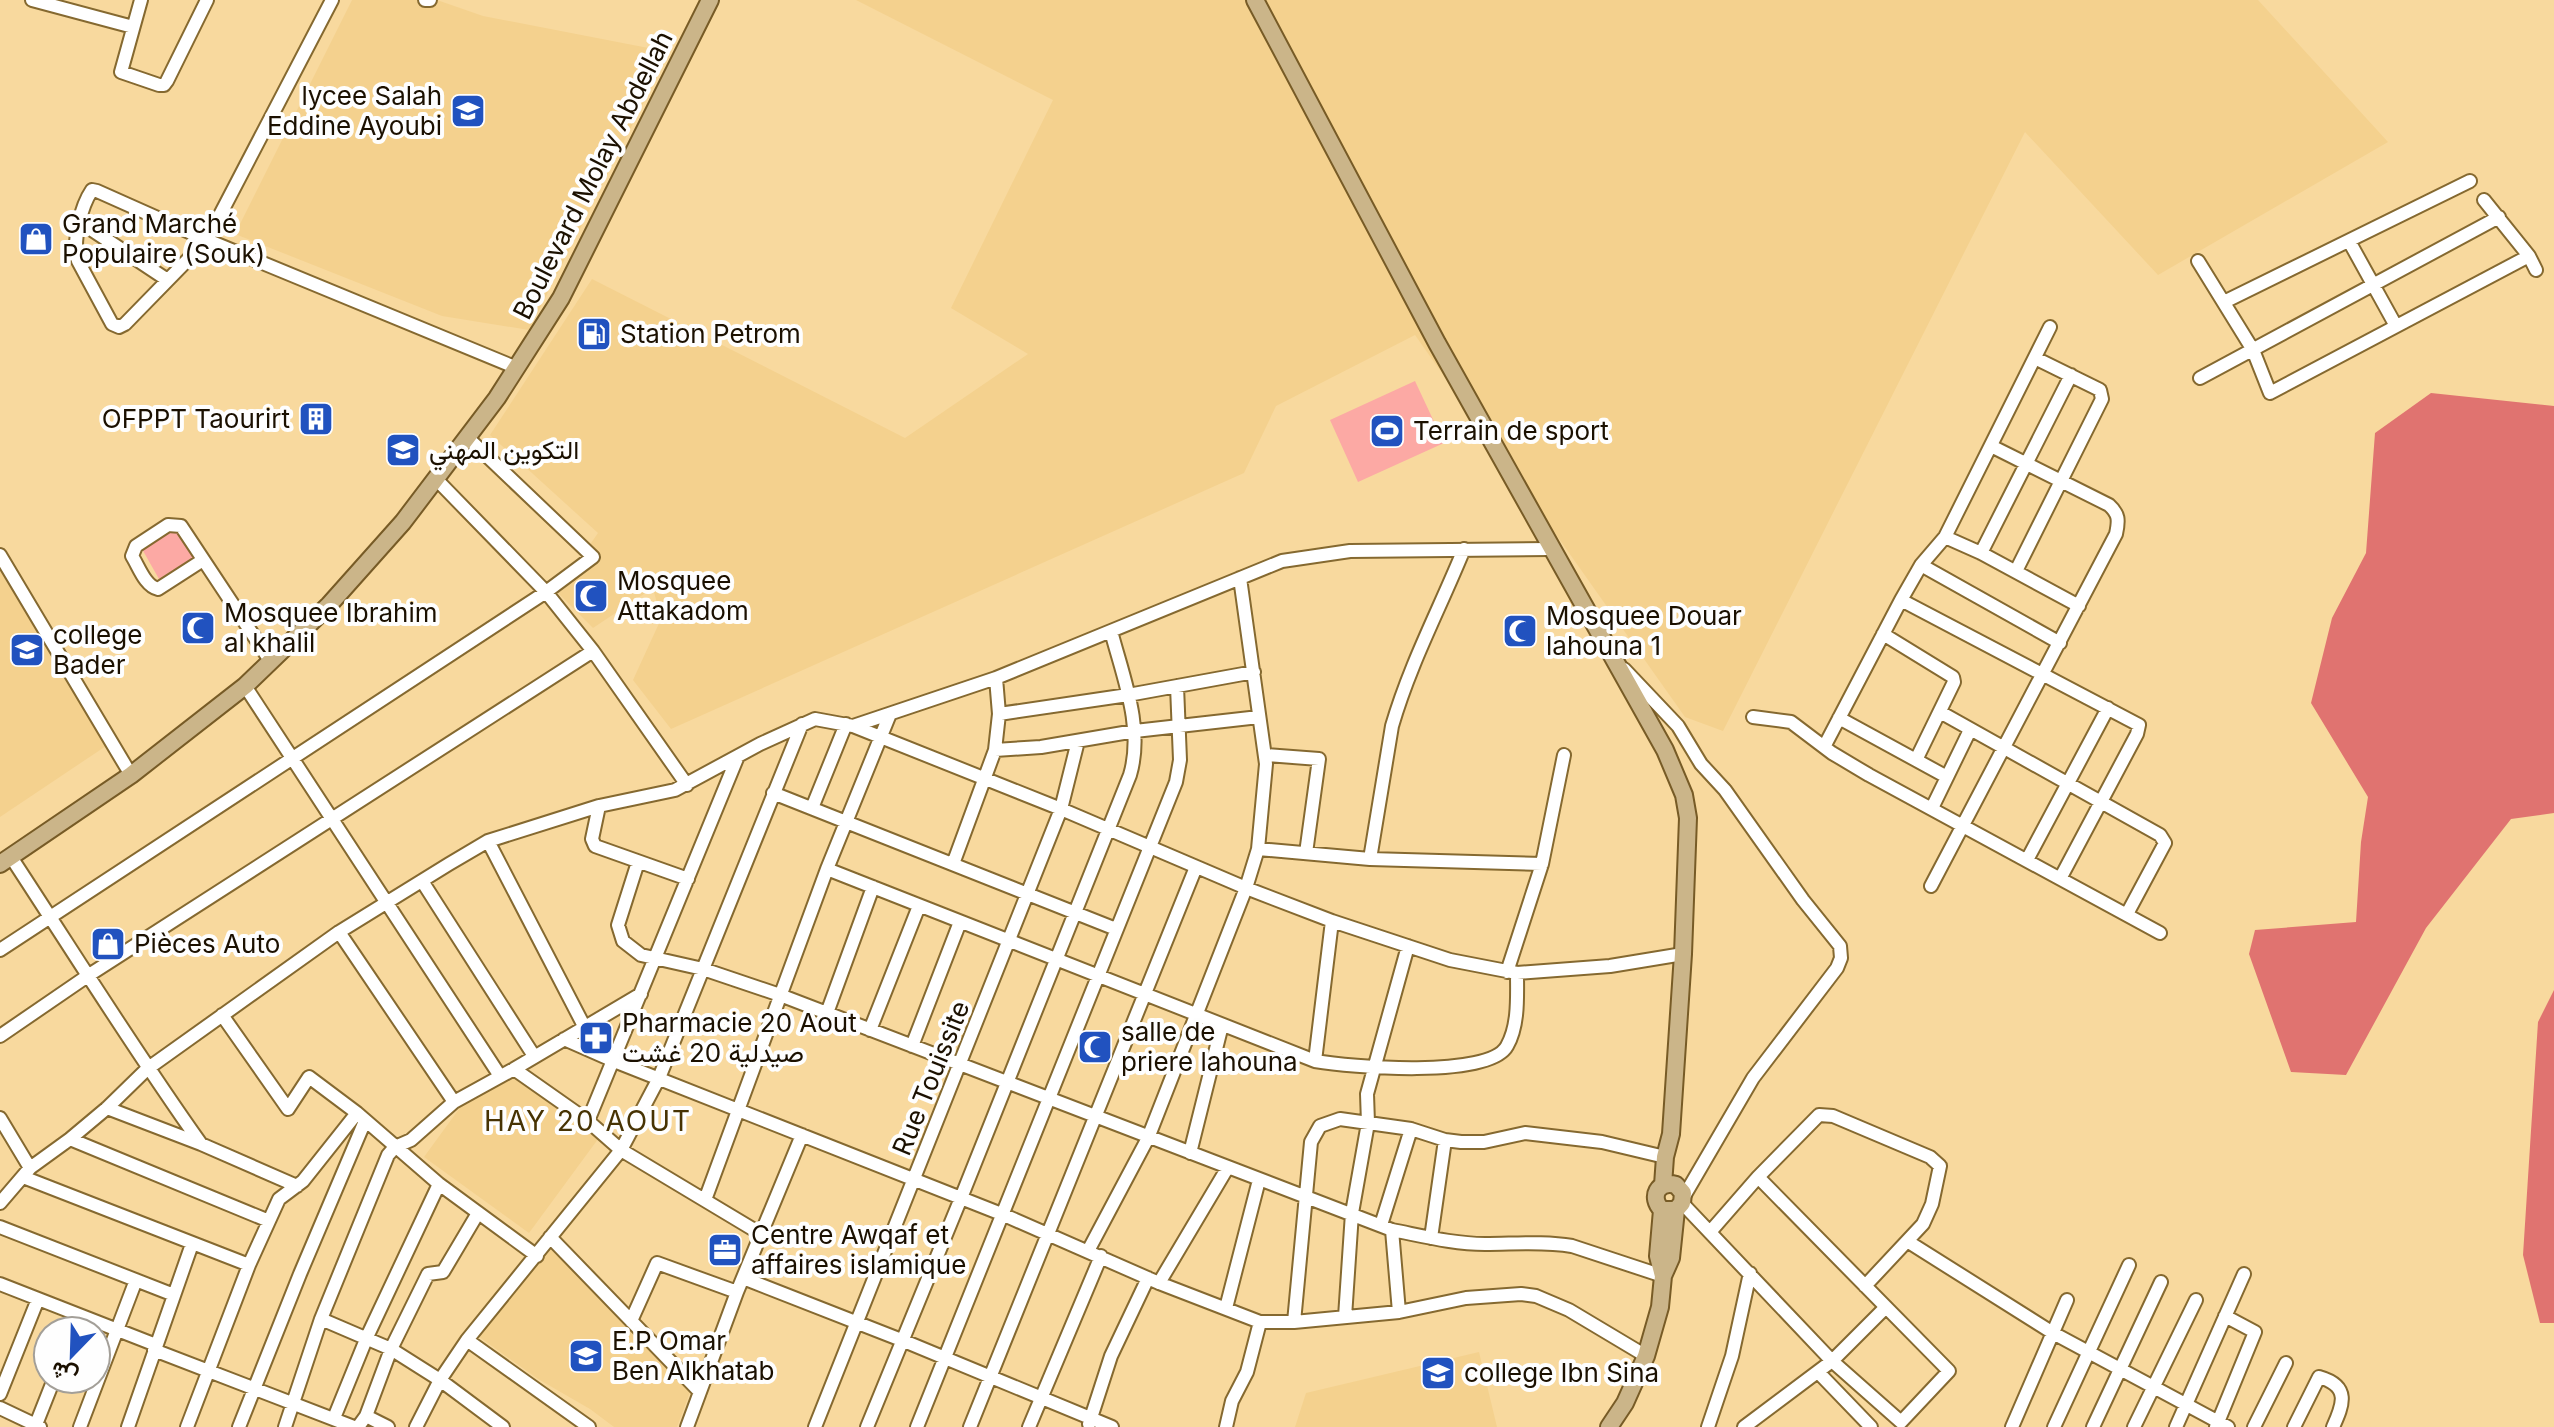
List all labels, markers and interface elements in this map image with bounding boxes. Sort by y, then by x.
street label: Boulevard Molay Abdellah [506,25,679,324]
place label: lycee Salah Eddine Ayoubi [267,80,442,141]
school or university icon: lycee Salah Eddine Ayoubi [449,92,487,130]
place label: Grand Marché Populaire (Souk) [62,208,265,269]
shop icon: Grand Marché Populaire (Souk) [17,220,55,258]
fuel station icon: Station Petrom [575,315,613,353]
place label: Station Petrom [620,318,801,349]
building icon: OFPPT Taourirt [297,400,335,438]
place label: OFPPT Taourirt [102,403,290,434]
sports icon: Terrain de sport [1368,412,1406,450]
place label: Terrain de sport [1413,415,1609,446]
school or university icon: التكوين المهني [384,431,422,469]
place label: التكوين المهني [429,434,579,471]
place label: Mosquee Attakadom [617,565,749,626]
mosque icon: Mosquee Attakadom [572,577,610,615]
place label: Mosquee Ibrahim al khalil [224,597,437,658]
place label: Mosquee Douar lahouna 1 [1546,600,1742,661]
mosque icon: Mosquee Ibrahim al khalil [179,609,217,647]
mosque icon: Mosquee Douar lahouna 1 [1501,612,1539,650]
place label: college Bader [53,619,142,680]
school or university icon: college Bader [8,631,46,669]
shop icon: Pièces Auto [89,925,127,963]
place label: Pièces Auto [134,928,280,959]
street label: Rue Touissite [885,996,976,1160]
place label: Pharmacie 20 Aout صيدلية 20 غشت [622,1007,857,1068]
place label: salle de priere lahouna [1121,1016,1298,1077]
pharmacy icon: Pharmacie 20 Aout صيدلية 20 غشت [577,1019,615,1057]
mosque icon: salle de priere lahouna [1076,1028,1114,1066]
district label: HAY 20 AOUT [484,1104,692,1138]
place label: Centre Awqaf et affaires islamique [751,1219,966,1280]
office icon: Centre Awqaf et affaires islamique [706,1231,744,1269]
north arrow [32,1315,112,1395]
place label: E.P Omar Ben Alkhatab [612,1325,774,1386]
school or university icon: E.P Omar Ben Alkhatab [567,1337,605,1375]
school or university icon: college Ibn Sina [1419,1354,1457,1392]
text: ش [47,1355,82,1391]
place label: college Ibn Sina [1464,1357,1659,1388]

